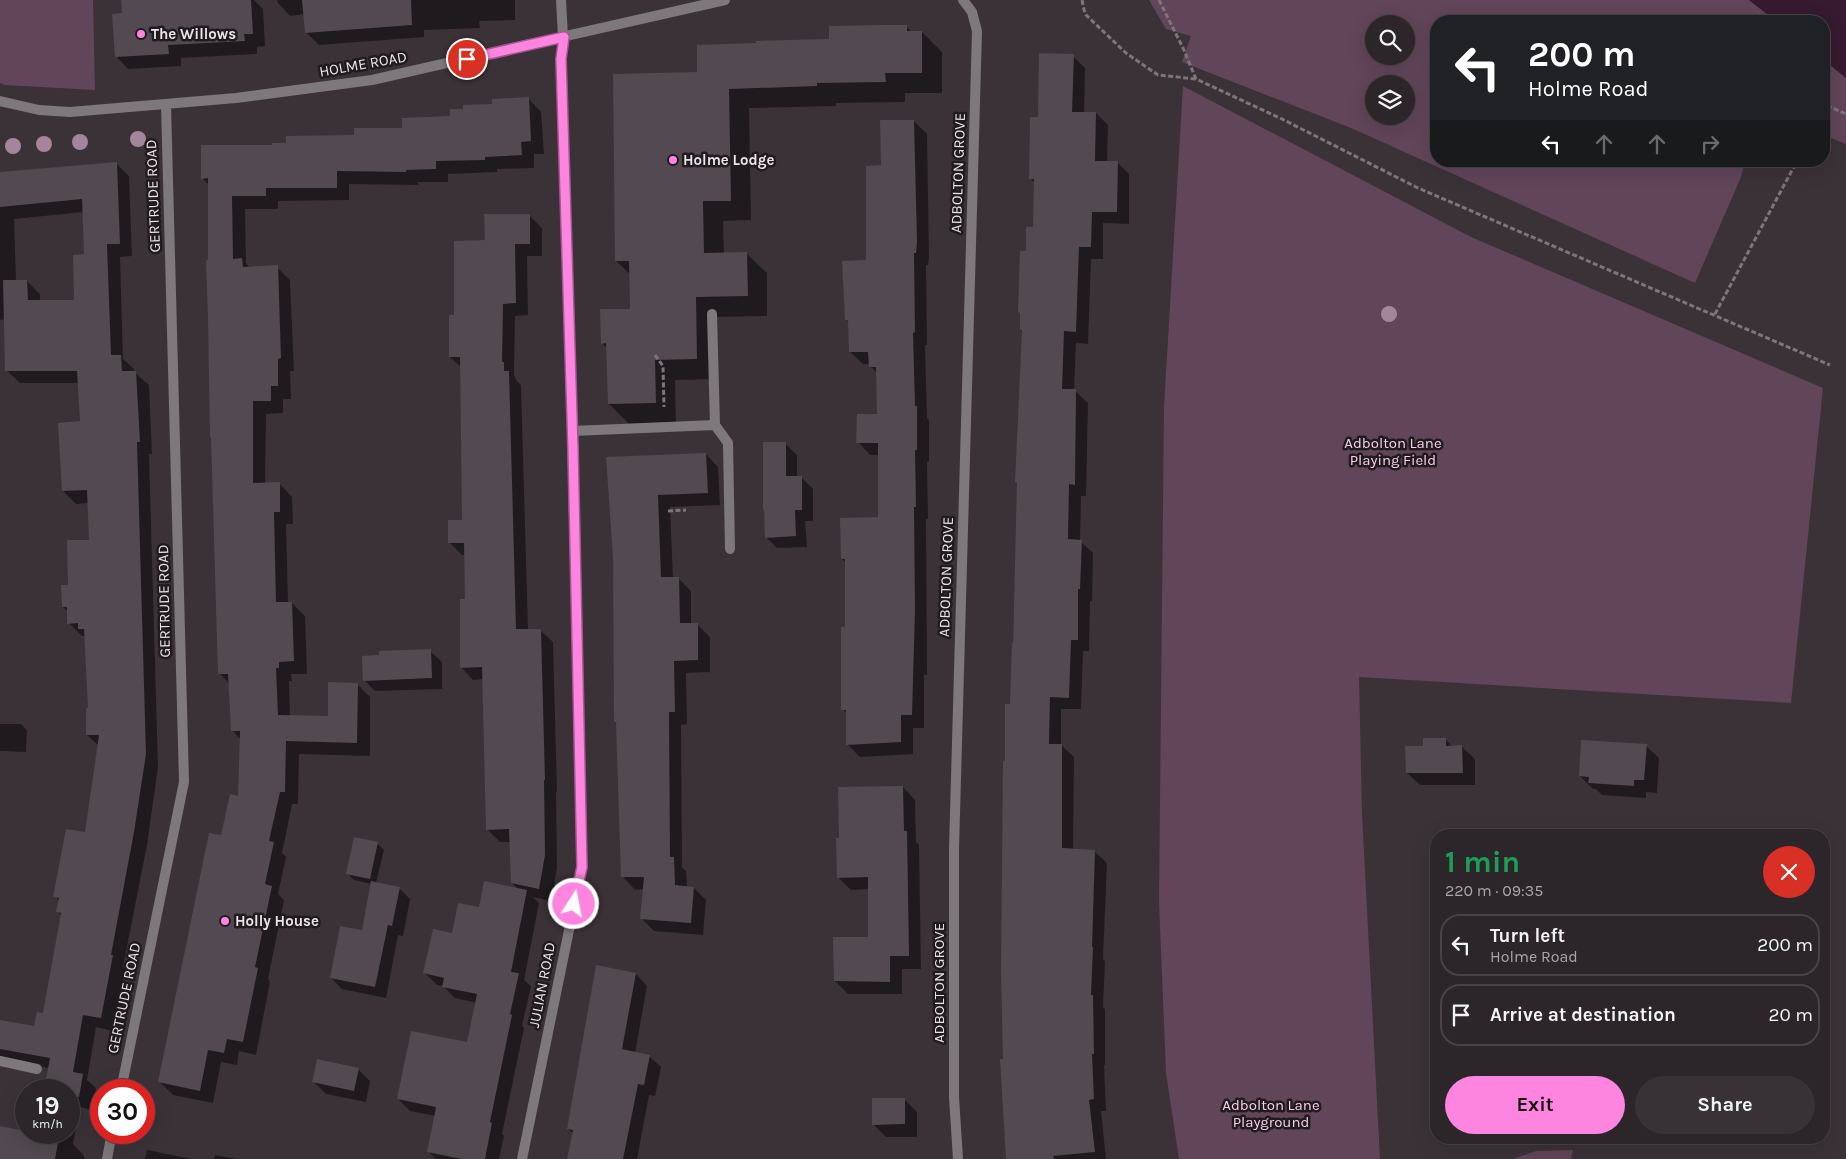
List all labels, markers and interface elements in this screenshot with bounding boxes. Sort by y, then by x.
map controls [1365,15,1415,125]
button: search [1365,15,1415,65]
place label: The Willows [151,25,236,43]
marker: The Willows [135,28,147,40]
text: 200 m [1528,34,1636,75]
icon: left [1445,35,1510,100]
pin [446,38,488,80]
icon: arrive [453,45,481,73]
street label: HOLME ROAD [318,47,408,81]
button: layers [1365,75,1415,125]
text: Holme Road [1528,76,1649,102]
street label: ADBOLTON GROVE [947,113,969,233]
icon: left [1537,130,1565,158]
icon: ahead [1590,130,1618,158]
icon: ahead [1643,130,1671,158]
icon: right [1696,130,1724,158]
street label: GERTRUDE ROAD [142,139,164,253]
place label: Holme Lodge [683,151,774,169]
marker: Holme Lodge [667,154,679,166]
park label: Adbolton Lane Playing Field [1344,434,1442,469]
street label: ADBOLTON GROVE [935,517,957,637]
street label: GERTRUDE ROAD [154,544,174,658]
text: 1 min [1445,844,1520,880]
button: close [1763,846,1815,898]
position arrow [547,877,599,929]
text: 220 m · 09:35 [1445,881,1543,900]
place label: Holly House [235,912,319,930]
marker: Holly House [219,915,231,927]
street label: ADBOLTON GROVE [930,923,948,1043]
text: Turn left [1490,925,1565,947]
icon: left [1447,931,1475,959]
text: 200 m [1757,934,1813,956]
street label: GERTRUDE ROAD [103,941,145,1055]
street label: JULIAN ROAD [525,941,559,1029]
text: Holme Road [1490,947,1578,966]
icon: arrive [1447,1001,1475,1029]
text: Arrive at destination [1490,1004,1676,1026]
text: 20 m [1768,1004,1813,1026]
button: Exit [1445,1076,1625,1134]
button: Share [1635,1076,1815,1134]
speed limit sign: 30 [90,1079,155,1144]
text: 19 [35,1091,60,1120]
park label: Adbolton Lane Playground [1222,1096,1320,1131]
text: km/h [32,1117,63,1131]

